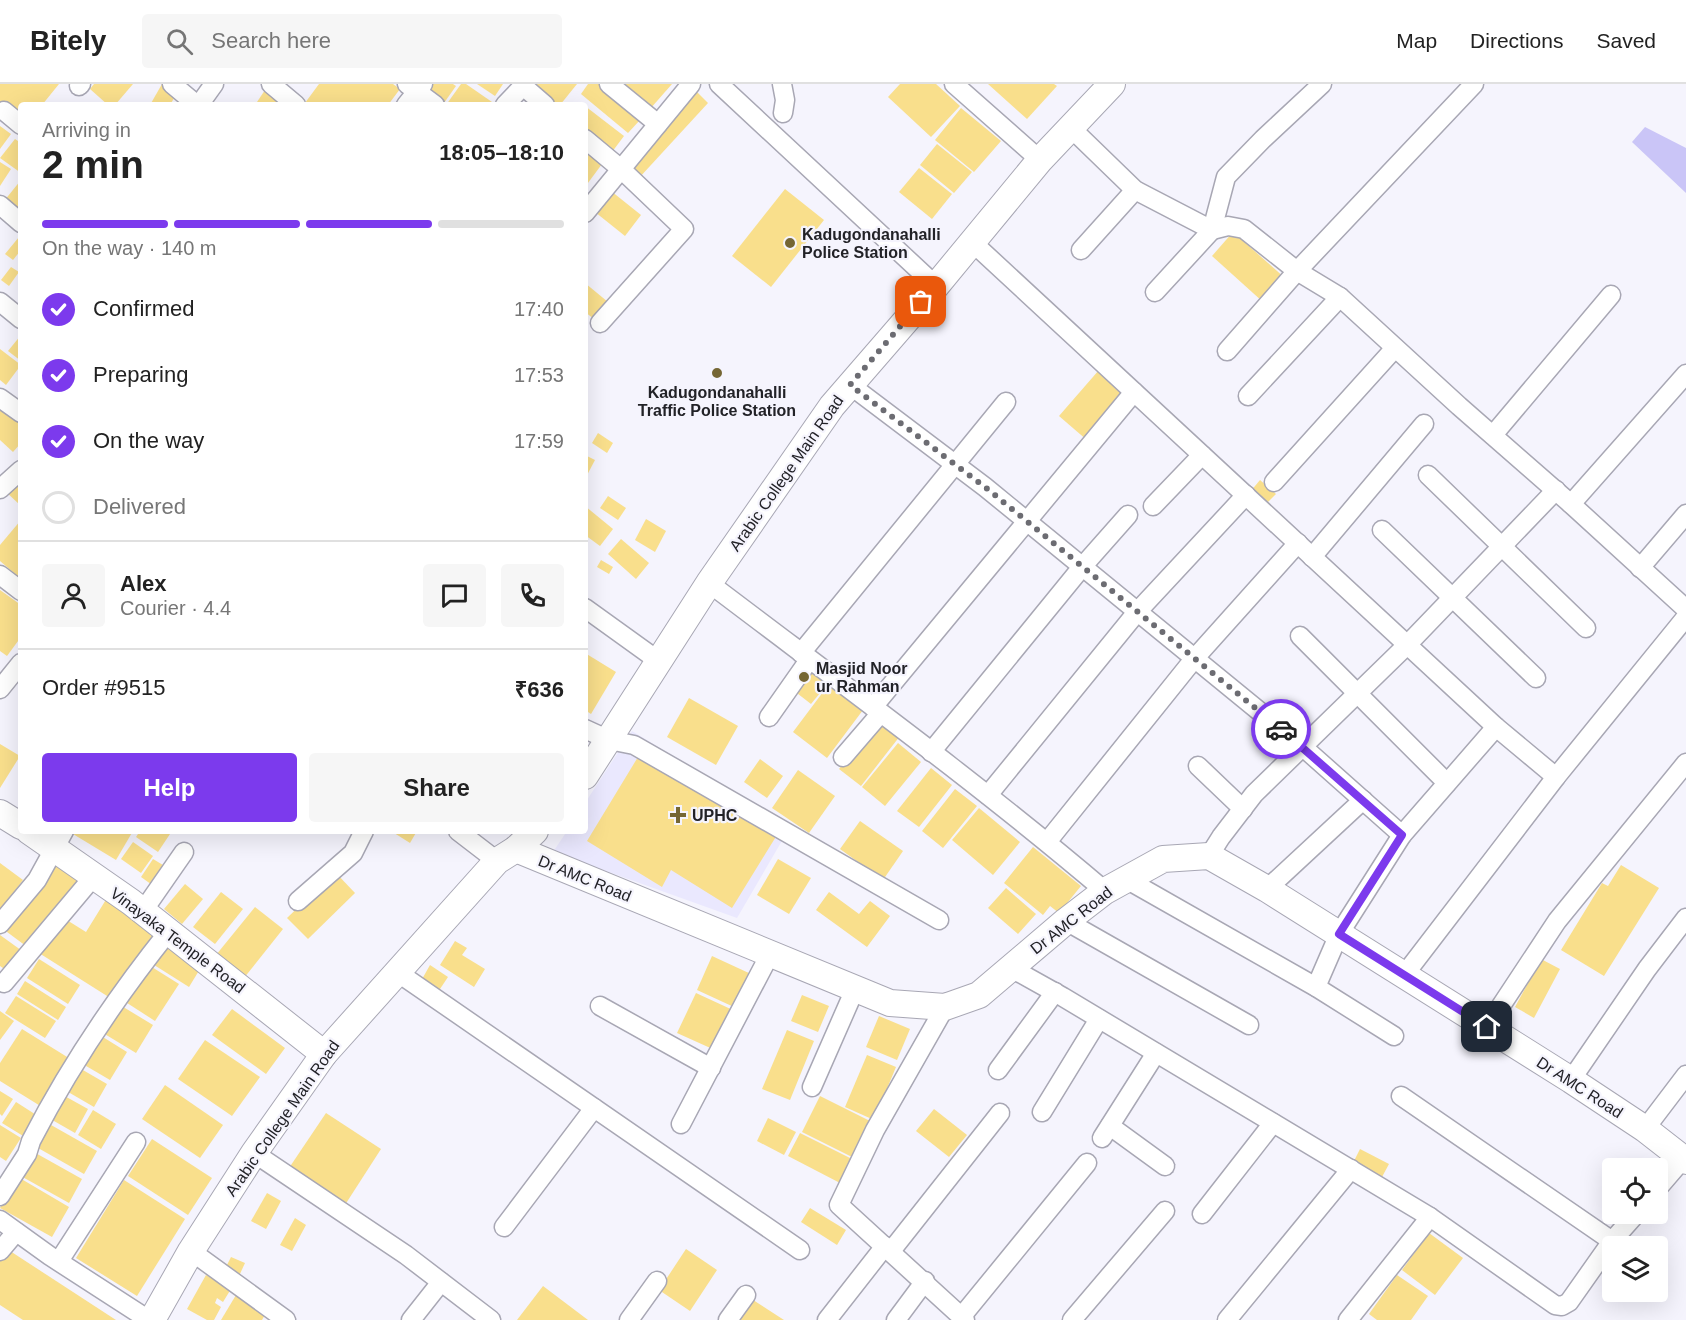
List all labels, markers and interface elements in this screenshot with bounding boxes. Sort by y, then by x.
search box [142,14,562,68]
text: Bitely [30,25,106,56]
icon: search [163,25,196,58]
text: Search here [211,28,331,53]
text: Map [1396,29,1437,52]
text: Directions [1470,29,1563,52]
text: Saved [1596,29,1656,52]
text: Arriving in [42,119,131,141]
text: 18:05–18:10 [439,140,564,165]
text: 2 min [42,143,144,186]
place label: Kadugondanahalli Police Station [802,226,941,261]
marker: Kadugondanahalli Police Station [783,236,797,250]
text: On the way · 140 m [42,237,217,259]
pin [895,276,946,327]
icon: bag [904,285,937,318]
icon: check [42,293,75,326]
text: Confirmed [93,296,194,321]
text: 17:40 [514,298,564,320]
icon: check [42,359,75,392]
text: Preparing [93,362,188,387]
text: 17:53 [514,364,564,386]
marker: Kadugondanahalli Traffic Police Station [710,366,724,380]
place label: Kadugondanahalli Traffic Police Station [638,384,796,419]
street label: Arabic College Main Road [726,392,847,554]
icon: check [42,425,75,458]
text: On the way [93,428,204,453]
text: 17:59 [514,430,564,452]
text: Delivered [93,494,186,519]
button: person [42,564,105,627]
button: chat [423,564,486,627]
button: phone [501,564,564,627]
text: Alex [120,571,166,596]
text: Courier · 4.4 [120,597,231,619]
place label: Masjid Noor ur Rahman [816,660,908,695]
marker: Masjid Noor ur Rahman [797,670,811,684]
text: Order #9515 [42,675,166,700]
text: ₹636 [515,677,564,702]
courier [1251,699,1311,759]
icon: car [1265,713,1298,746]
button: Help [42,753,297,822]
button: Share [309,753,564,822]
marker: UPHC [669,806,687,824]
place label: UPHC [692,807,738,824]
street label: Dr AMC Road [536,852,634,905]
street label: Dr AMC Road [1027,883,1115,957]
street label: Vinayaka Temple Road [107,884,248,997]
pin [1461,1001,1512,1052]
icon: home [1470,1010,1503,1043]
street label: Arabic College Main Road [222,1037,343,1199]
street label: Dr AMC Road [1534,1053,1626,1121]
map controls [1602,1158,1668,1302]
button: locate [1602,1158,1668,1224]
button: layers [1602,1236,1668,1302]

